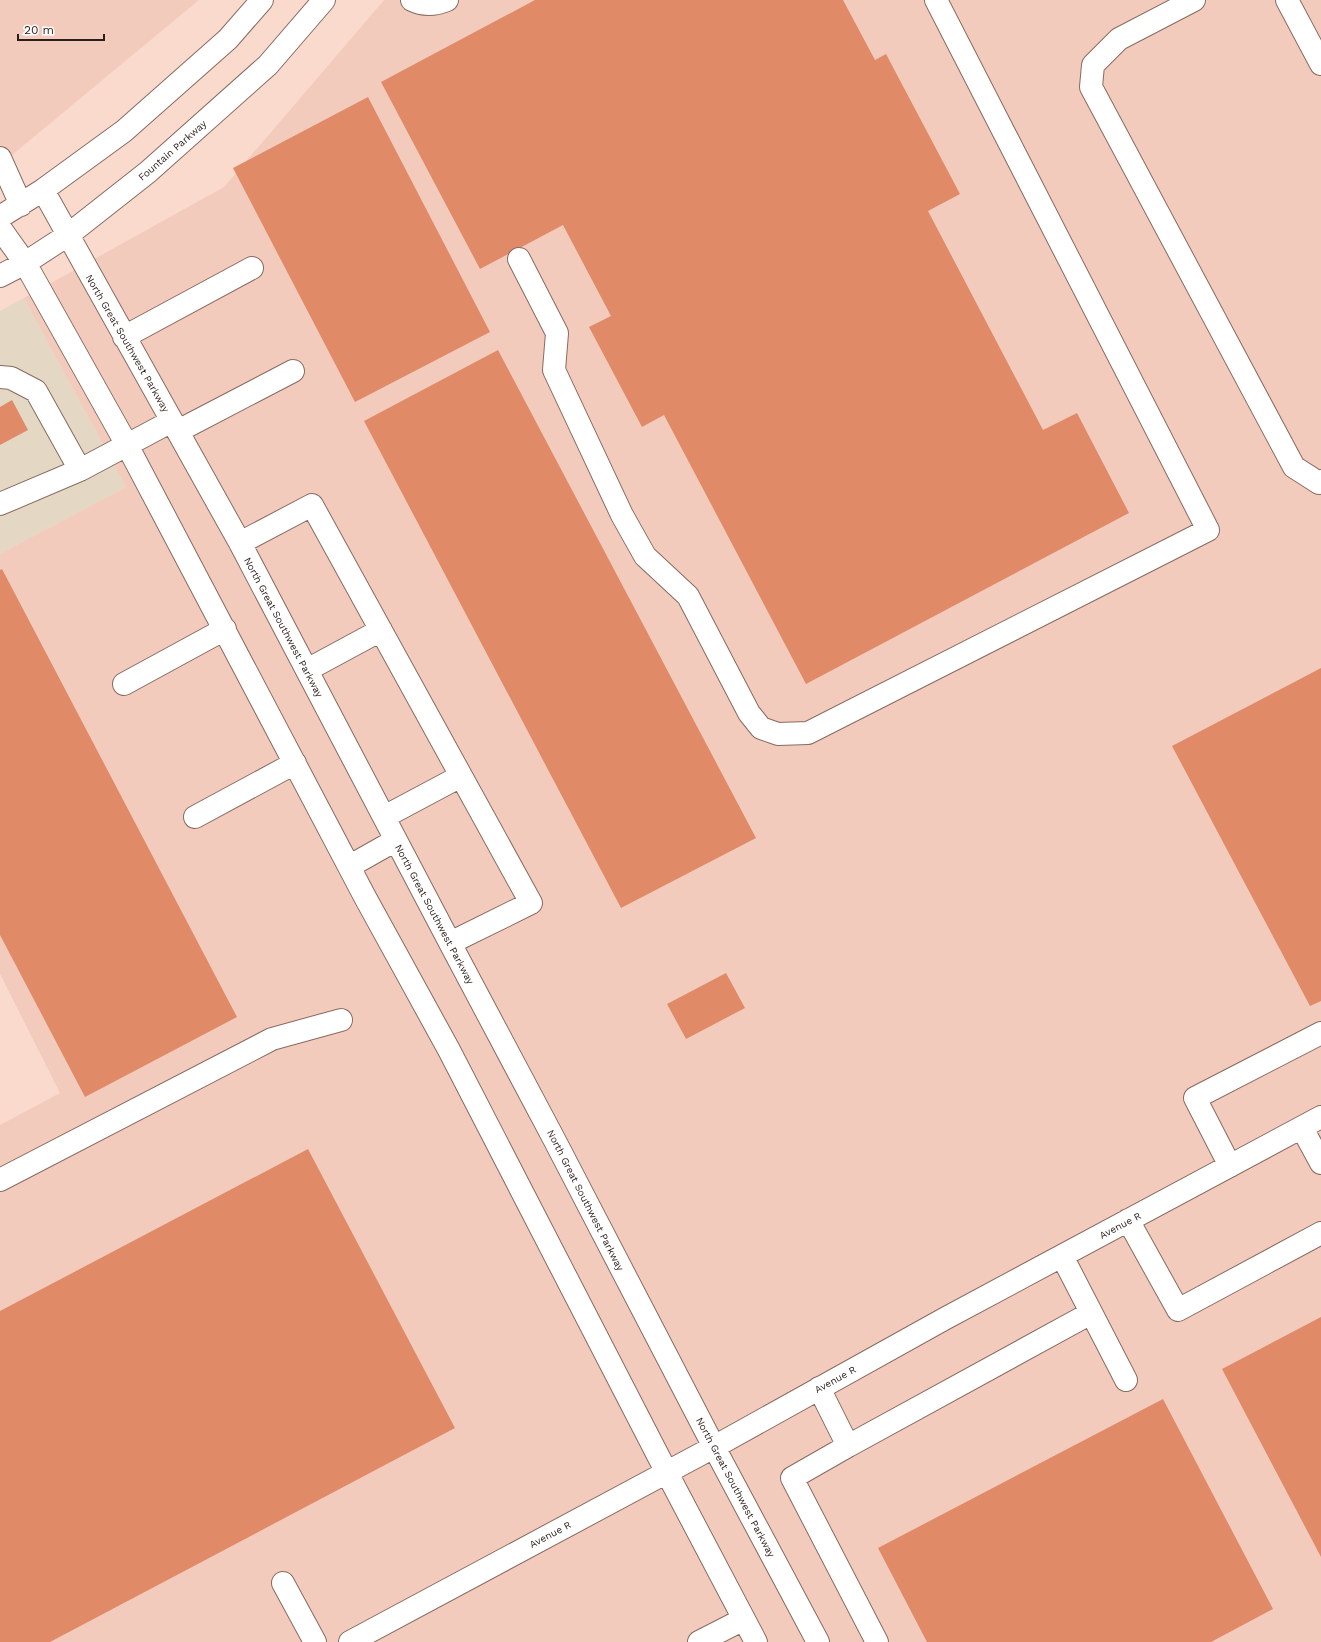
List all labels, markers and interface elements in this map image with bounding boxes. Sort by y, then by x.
scale bar [18,16,104,42]
text: 20 m [24,23,54,37]
street label: Fountain Parkway [136,117,209,183]
street label: North Great Southwest Parkway [84,273,172,415]
street label: North Great Southwest Parkway [242,555,326,700]
street label: North Great Southwest Parkway [393,842,477,987]
street label: North Great Southwest Parkway [545,1128,626,1273]
street label: Avenue R [1098,1210,1143,1241]
street label: Avenue R [813,1363,858,1395]
street label: North Great Southwest Parkway [694,1415,778,1560]
street label: Avenue R [528,1519,573,1550]

